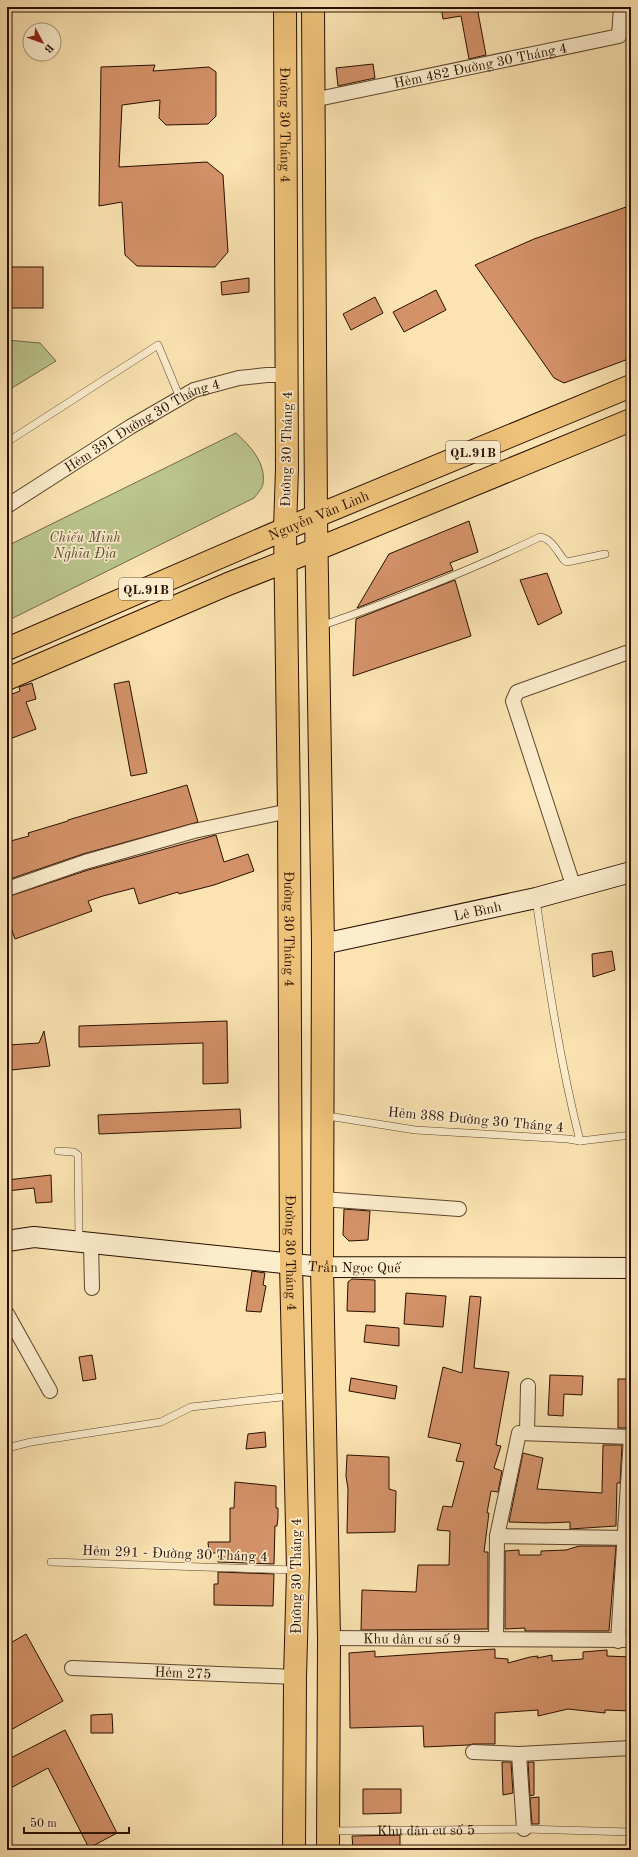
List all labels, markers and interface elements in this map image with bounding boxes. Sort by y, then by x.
north arrow [22,22,62,62]
text: B [42,41,55,54]
street label: Hẻm 482 Đường 30 Tháng 4 [393,41,569,91]
street label: Đường 30 Tháng 4 [277,67,292,183]
street label: Hẻm 391 Đường 30 Tháng 4 [62,377,222,475]
street label: Đường 30 Tháng 4 [279,391,295,507]
road number: QL.91B [446,441,500,463]
street label: Nguyễn Văn Linh [266,489,372,543]
park label: Chiếu Minh Nghĩa Địa [49,531,121,562]
road number: QL.91B [119,578,173,600]
street label: Đường 30 Tháng 4 [281,871,296,987]
street label: Lê Bình [453,900,503,924]
street label: Hẻm 388 Đường 30 Tháng 4 [387,1105,565,1135]
street label: Đường 30 Tháng 4 [283,1195,298,1311]
street label: Trần Ngọc Quế [307,1259,402,1275]
street label: Đường 30 Tháng 4 [290,1518,304,1634]
street label: Hẻm 291 - Đường 30 Tháng 4 [82,1544,268,1564]
street label: Khu dân cư số 9 [363,1632,461,1647]
street label: Hẻm 275 [154,1665,212,1682]
scale bar [24,1809,129,1835]
text: 50 m [30,1817,57,1830]
street label: Khu dân cư số 5 [377,1823,475,1839]

